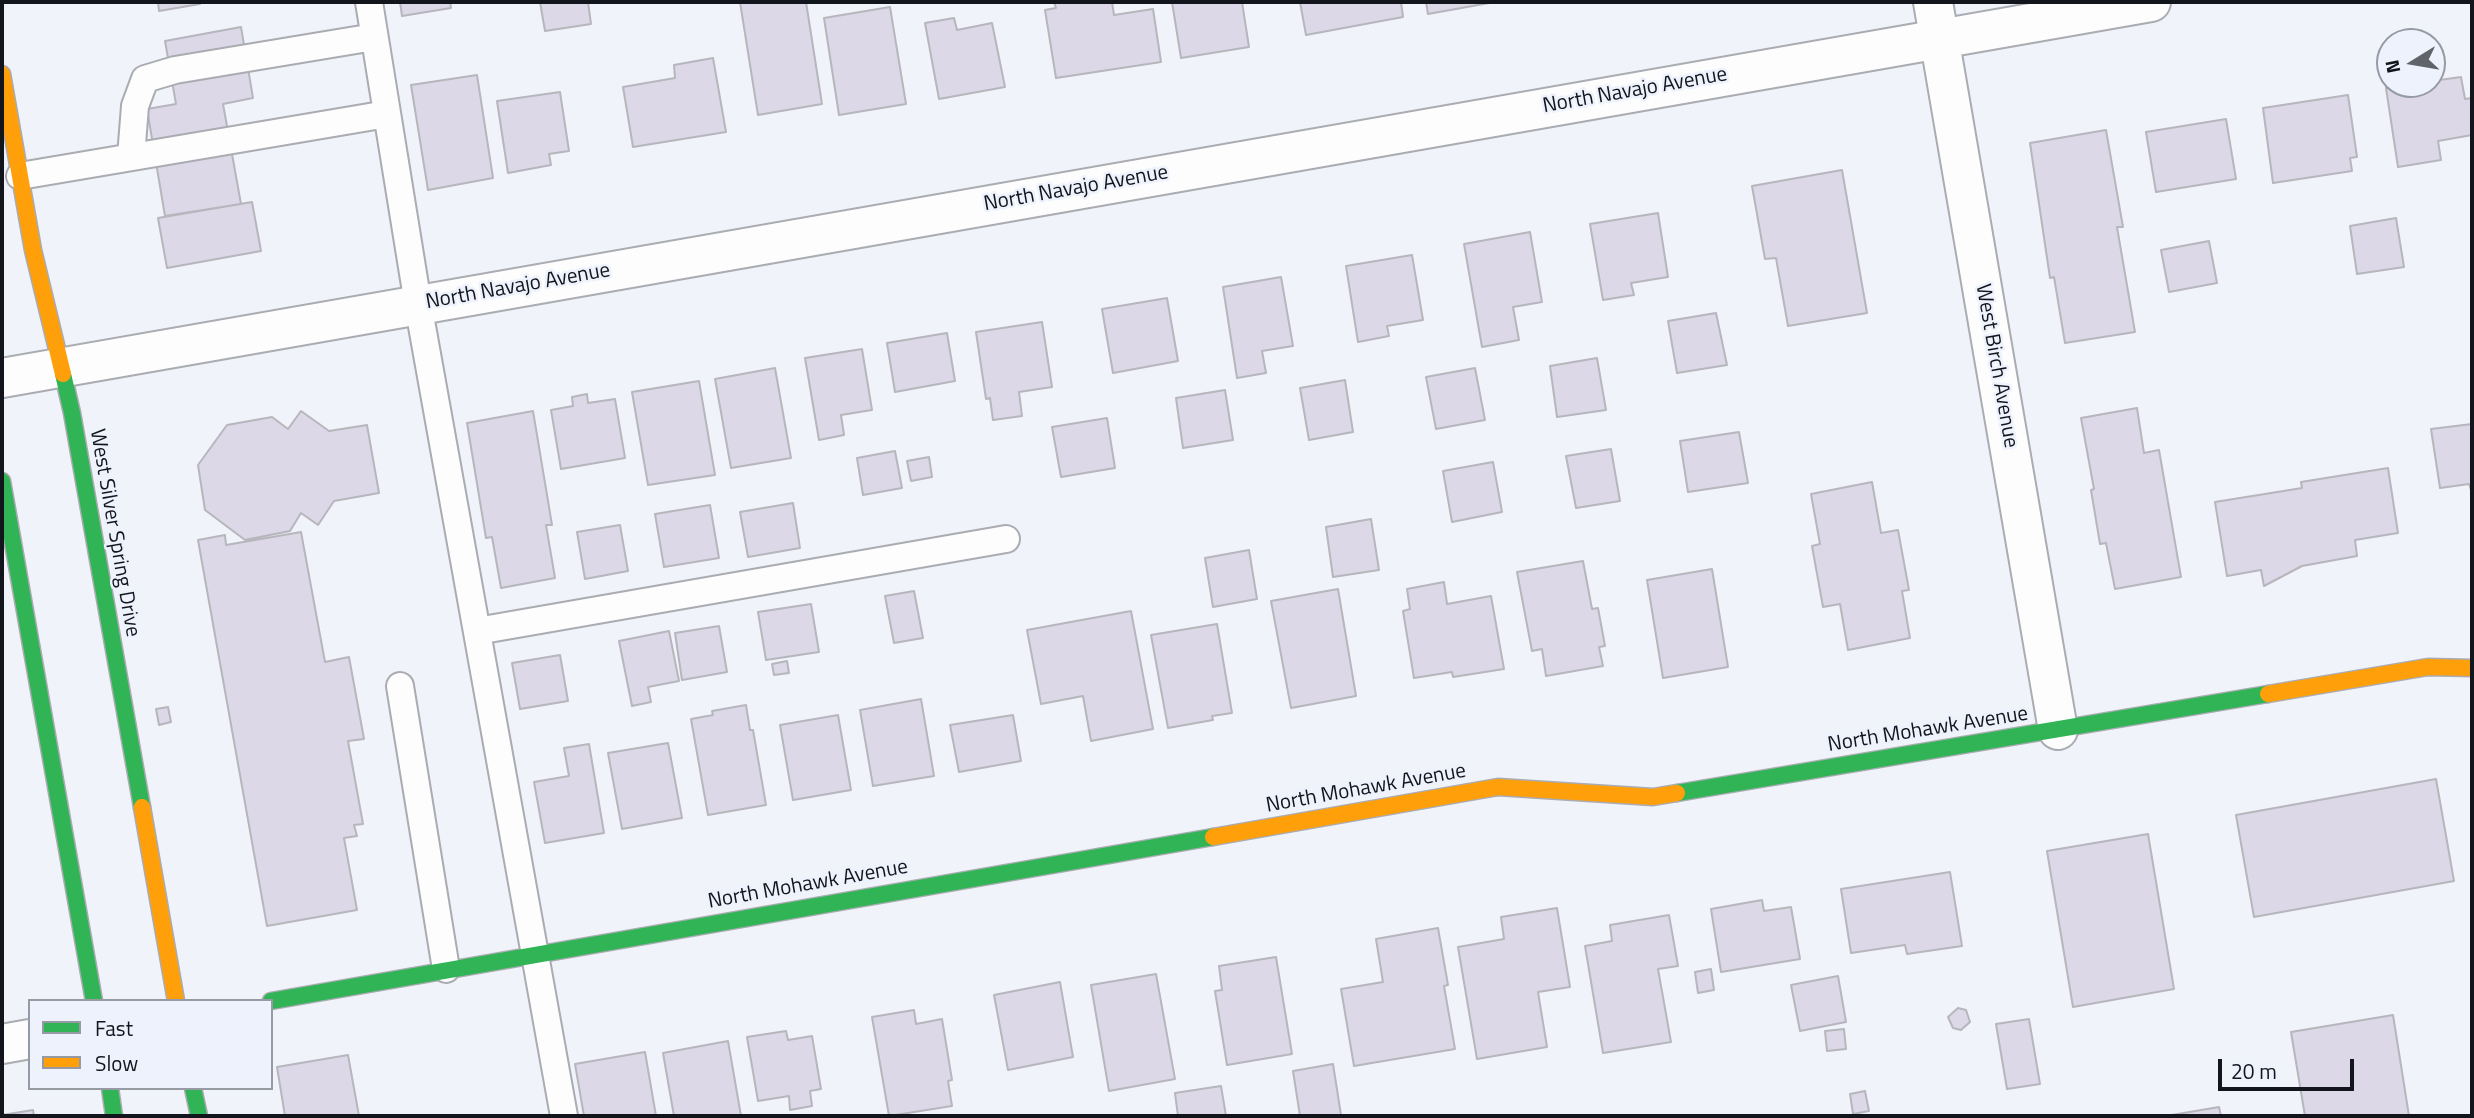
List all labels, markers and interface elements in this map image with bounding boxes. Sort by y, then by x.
north arrow [2376,28,2446,98]
text: N [2376,57,2407,76]
street label: North Navajo Avenue [1541,62,1729,120]
street label: North Navajo Avenue [982,160,1170,218]
street label: North Navajo Avenue [424,258,612,316]
street label: West Birch Avenue [1969,282,2023,450]
street label: West Silver Spring Drive [83,427,145,639]
street label: North Mohawk Avenue [1826,702,2030,758]
street label: North Mohawk Avenue [1264,759,1468,819]
street label: North Mohawk Avenue [706,855,910,915]
legend [28,999,273,1090]
text: Fast [95,1012,133,1044]
scale bar [2222,1044,2358,1088]
text: Slow [95,1047,138,1079]
text: 20 m [2231,1055,2277,1087]

